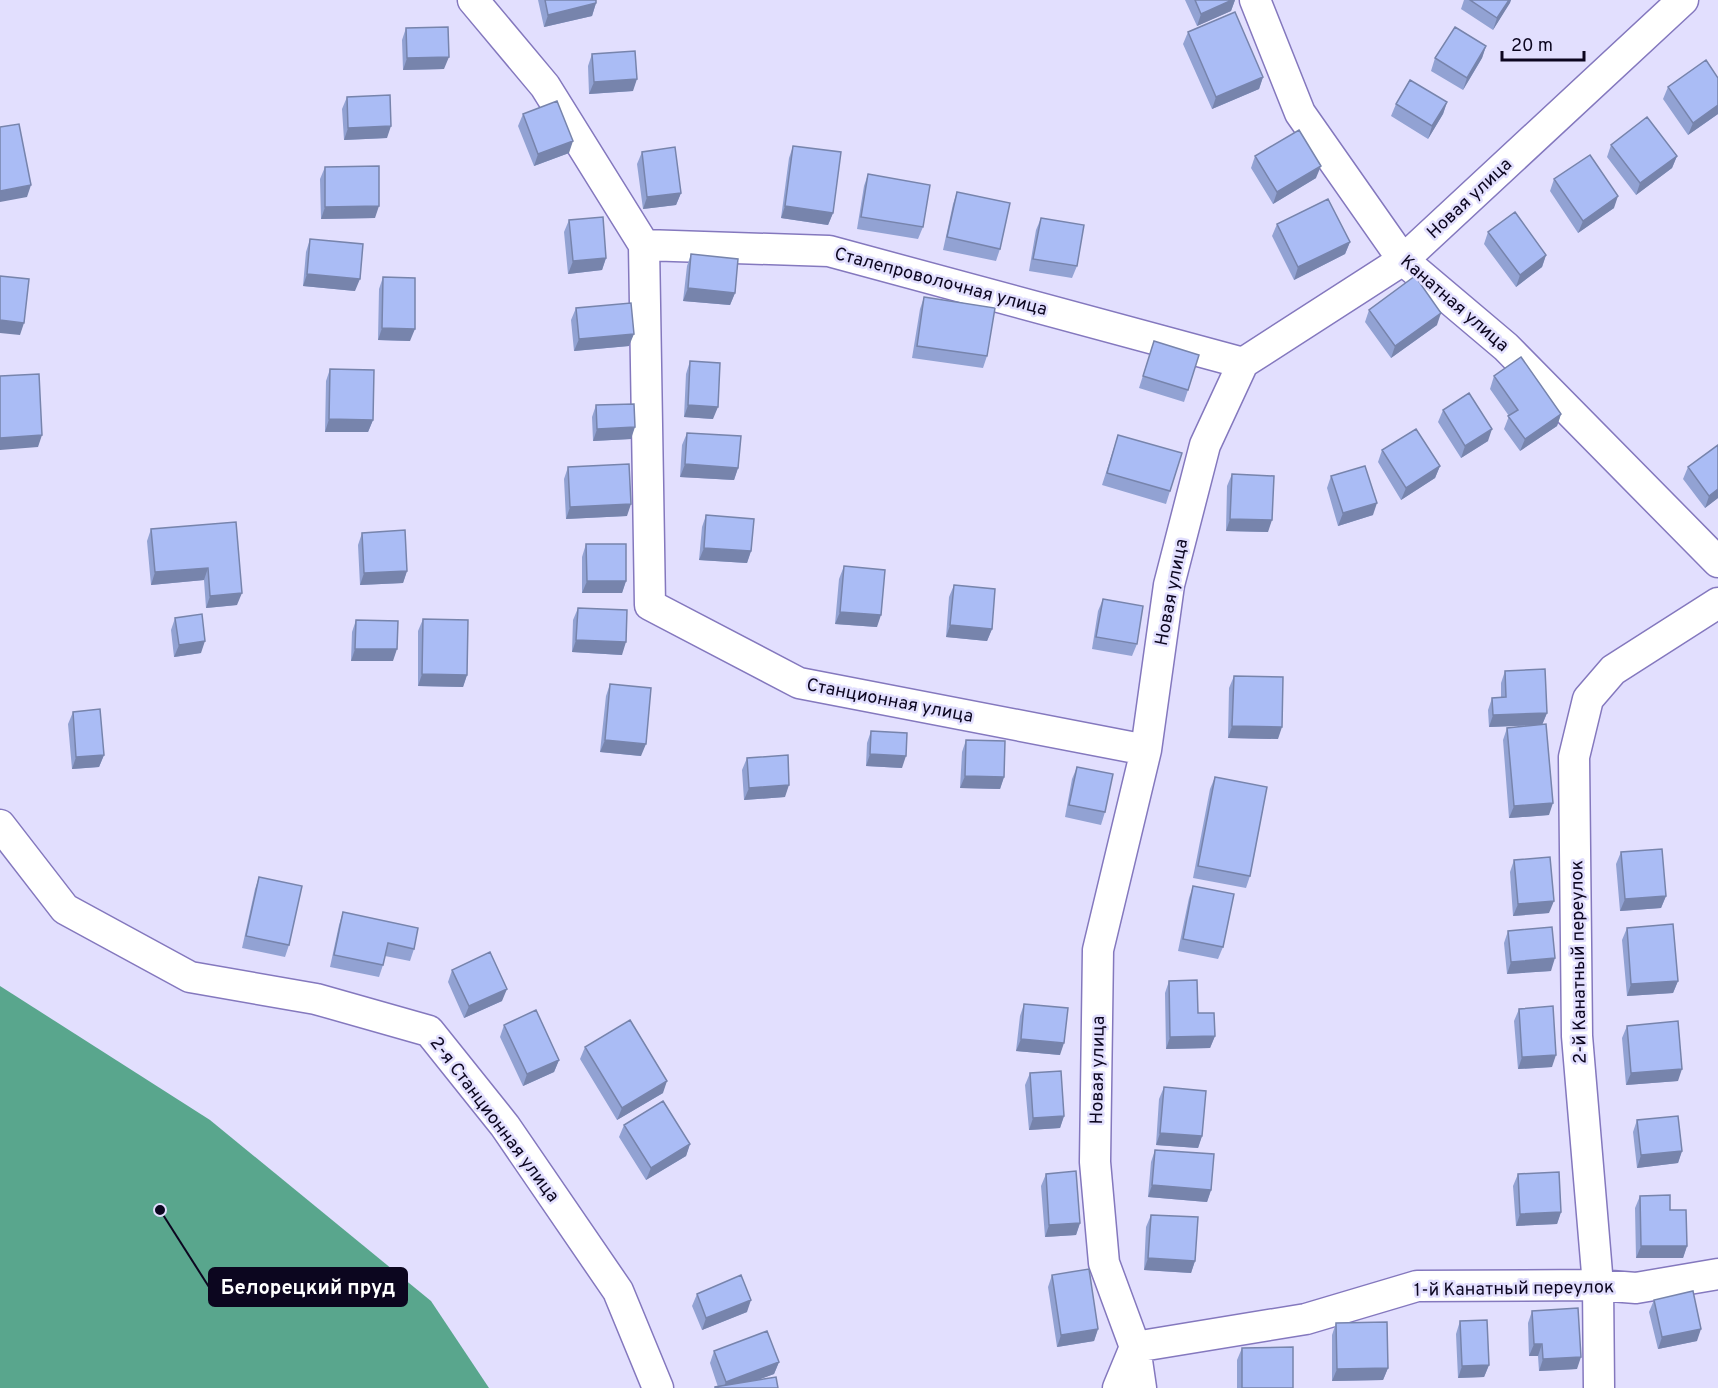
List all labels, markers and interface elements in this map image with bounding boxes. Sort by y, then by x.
scale bar [1502,24,1584,62]
text: 20 m [1511,35,1553,58]
street label: Новая улица [1422,154,1518,245]
street label: Сталепроволочная улица [832,243,1050,322]
street label: Канатная улица [1395,251,1513,358]
street label: Новая улица [1151,537,1194,648]
street label: Станционная улица [804,674,975,729]
street label: 2-й Канатный переулок [1566,860,1593,1064]
street label: Новая улица [1086,1016,1111,1125]
street label: 2-я Станционная улица [424,1033,564,1207]
callout: Белорецкий пруд [209,1268,407,1306]
text: Белорецкий пруд [221,1276,395,1302]
street label: 1-й Канатный переулок [1414,1276,1614,1303]

